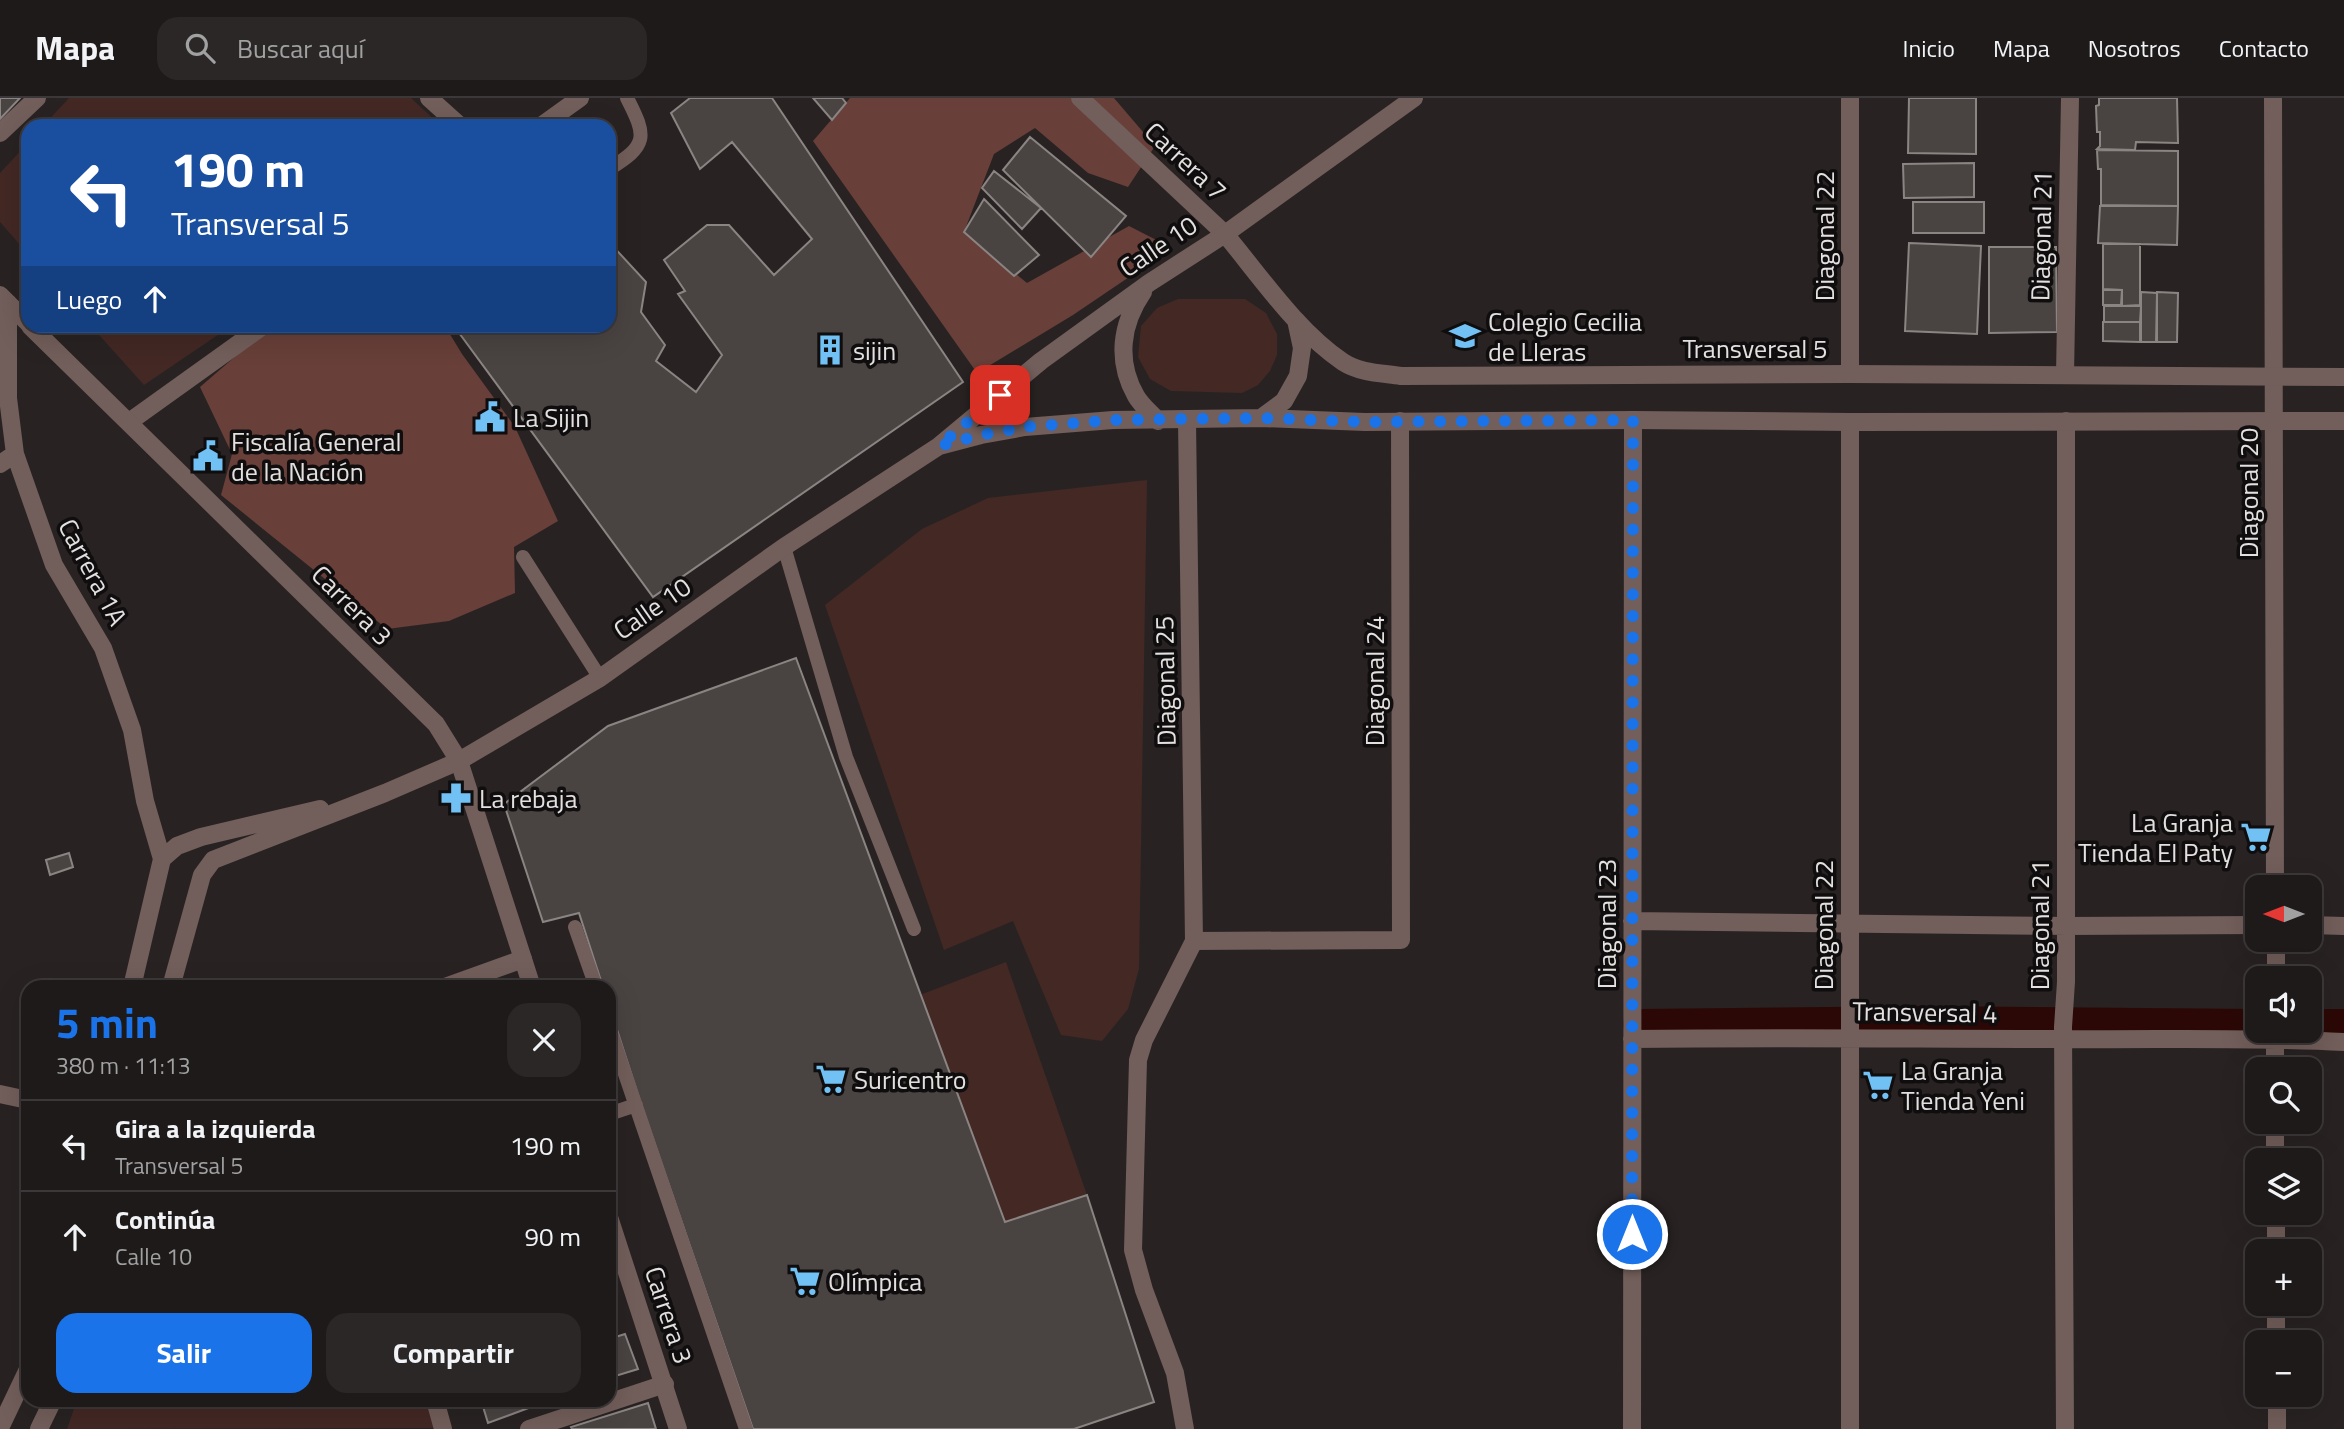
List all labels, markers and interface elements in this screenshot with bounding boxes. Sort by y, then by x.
search box [157,17,647,80]
text: Mapa [35,23,115,73]
icon: search [181,29,219,67]
text: Buscar aquí [237,29,364,68]
text: Inicio [1903,30,1955,66]
text: Mapa [1993,30,2050,66]
text: Nosotros [2088,30,2181,66]
text: Contacto [2219,30,2309,66]
street label: Carrera 7 [1136,113,1236,209]
text: 190 m [171,131,305,206]
icon: left [56,147,147,238]
street label: Diagonal 21 [2020,170,2062,302]
street label: Diagonal 22 [1805,171,1844,301]
text: Transversal 5 [171,199,350,247]
street label: Calle 10 [1111,205,1205,287]
text: Luego [56,280,122,319]
icon: ahead [136,280,174,318]
place label: Colegio Cecilia de Lleras [1488,302,1642,371]
school or university icon: Colegio Cecilia de Lleras [1448,319,1482,353]
street label: Transversal 5 [1682,329,1828,368]
place label: sijin [853,331,896,370]
building icon: sijin [813,333,847,367]
pin [970,365,1030,425]
icon: arrive [981,376,1019,414]
place label: La Sijin [513,398,589,437]
public building icon: La Sijin [473,400,507,434]
place label: Fiscalía General de la Nación [231,422,402,491]
street label: Diagonal 20 [2229,428,2268,558]
public building icon: Fiscalía General de la Nación [191,439,225,473]
street label: Carrera 1A [49,512,137,632]
street label: Carrera 3 [303,556,401,654]
street label: Calle 10 [605,567,699,649]
street label: Diagonal 25 [1144,615,1186,747]
street label: Diagonal 24 [1355,616,1394,746]
place label: La rebaja [479,779,578,818]
pharmacy icon: La rebaja [439,781,473,815]
place label: La Granja Tienda El Paty [2078,803,2233,872]
supermarket icon: La Granja Tienda El Paty [2239,820,2273,854]
street label: Diagonal 23 [1587,859,1626,989]
street label: Diagonal 22 [1804,860,1843,990]
street label: Diagonal 21 [2020,860,2059,990]
north arrow [2245,875,2322,952]
map controls [2245,875,2322,1407]
button: sound [2245,966,2322,1043]
text: 5 min [56,990,158,1054]
street label: Transversal 4 [1852,991,1998,1033]
button: close [507,1003,581,1077]
text: 380 m · 11:13 [56,1048,191,1083]
place label: La Granja Tienda Yeni [1901,1051,2025,1120]
button: search [2245,1057,2322,1134]
place label: Suricentro [854,1060,966,1099]
supermarket icon: Suricentro [814,1062,848,1096]
supermarket icon: La Granja Tienda Yeni [1861,1068,1895,1102]
text: Gira a la izquierda [115,1109,316,1148]
text: 190 m [510,1126,581,1165]
icon: left [56,1127,94,1165]
text: Transversal 5 [115,1148,243,1183]
button: layers [2245,1148,2322,1225]
position arrow [1595,1197,1669,1271]
text: Continúa [115,1200,215,1239]
text: 90 m [524,1217,581,1256]
icon: ahead [56,1218,94,1256]
text: Calle 10 [115,1239,192,1274]
button: + [2245,1239,2322,1316]
street label: Carrera 3 [635,1261,703,1369]
place label: Olímpica [828,1262,922,1301]
supermarket icon: Olímpica [788,1264,822,1298]
button: Salir [56,1313,312,1393]
button: Compartir [326,1313,581,1393]
button: − [2245,1330,2322,1407]

